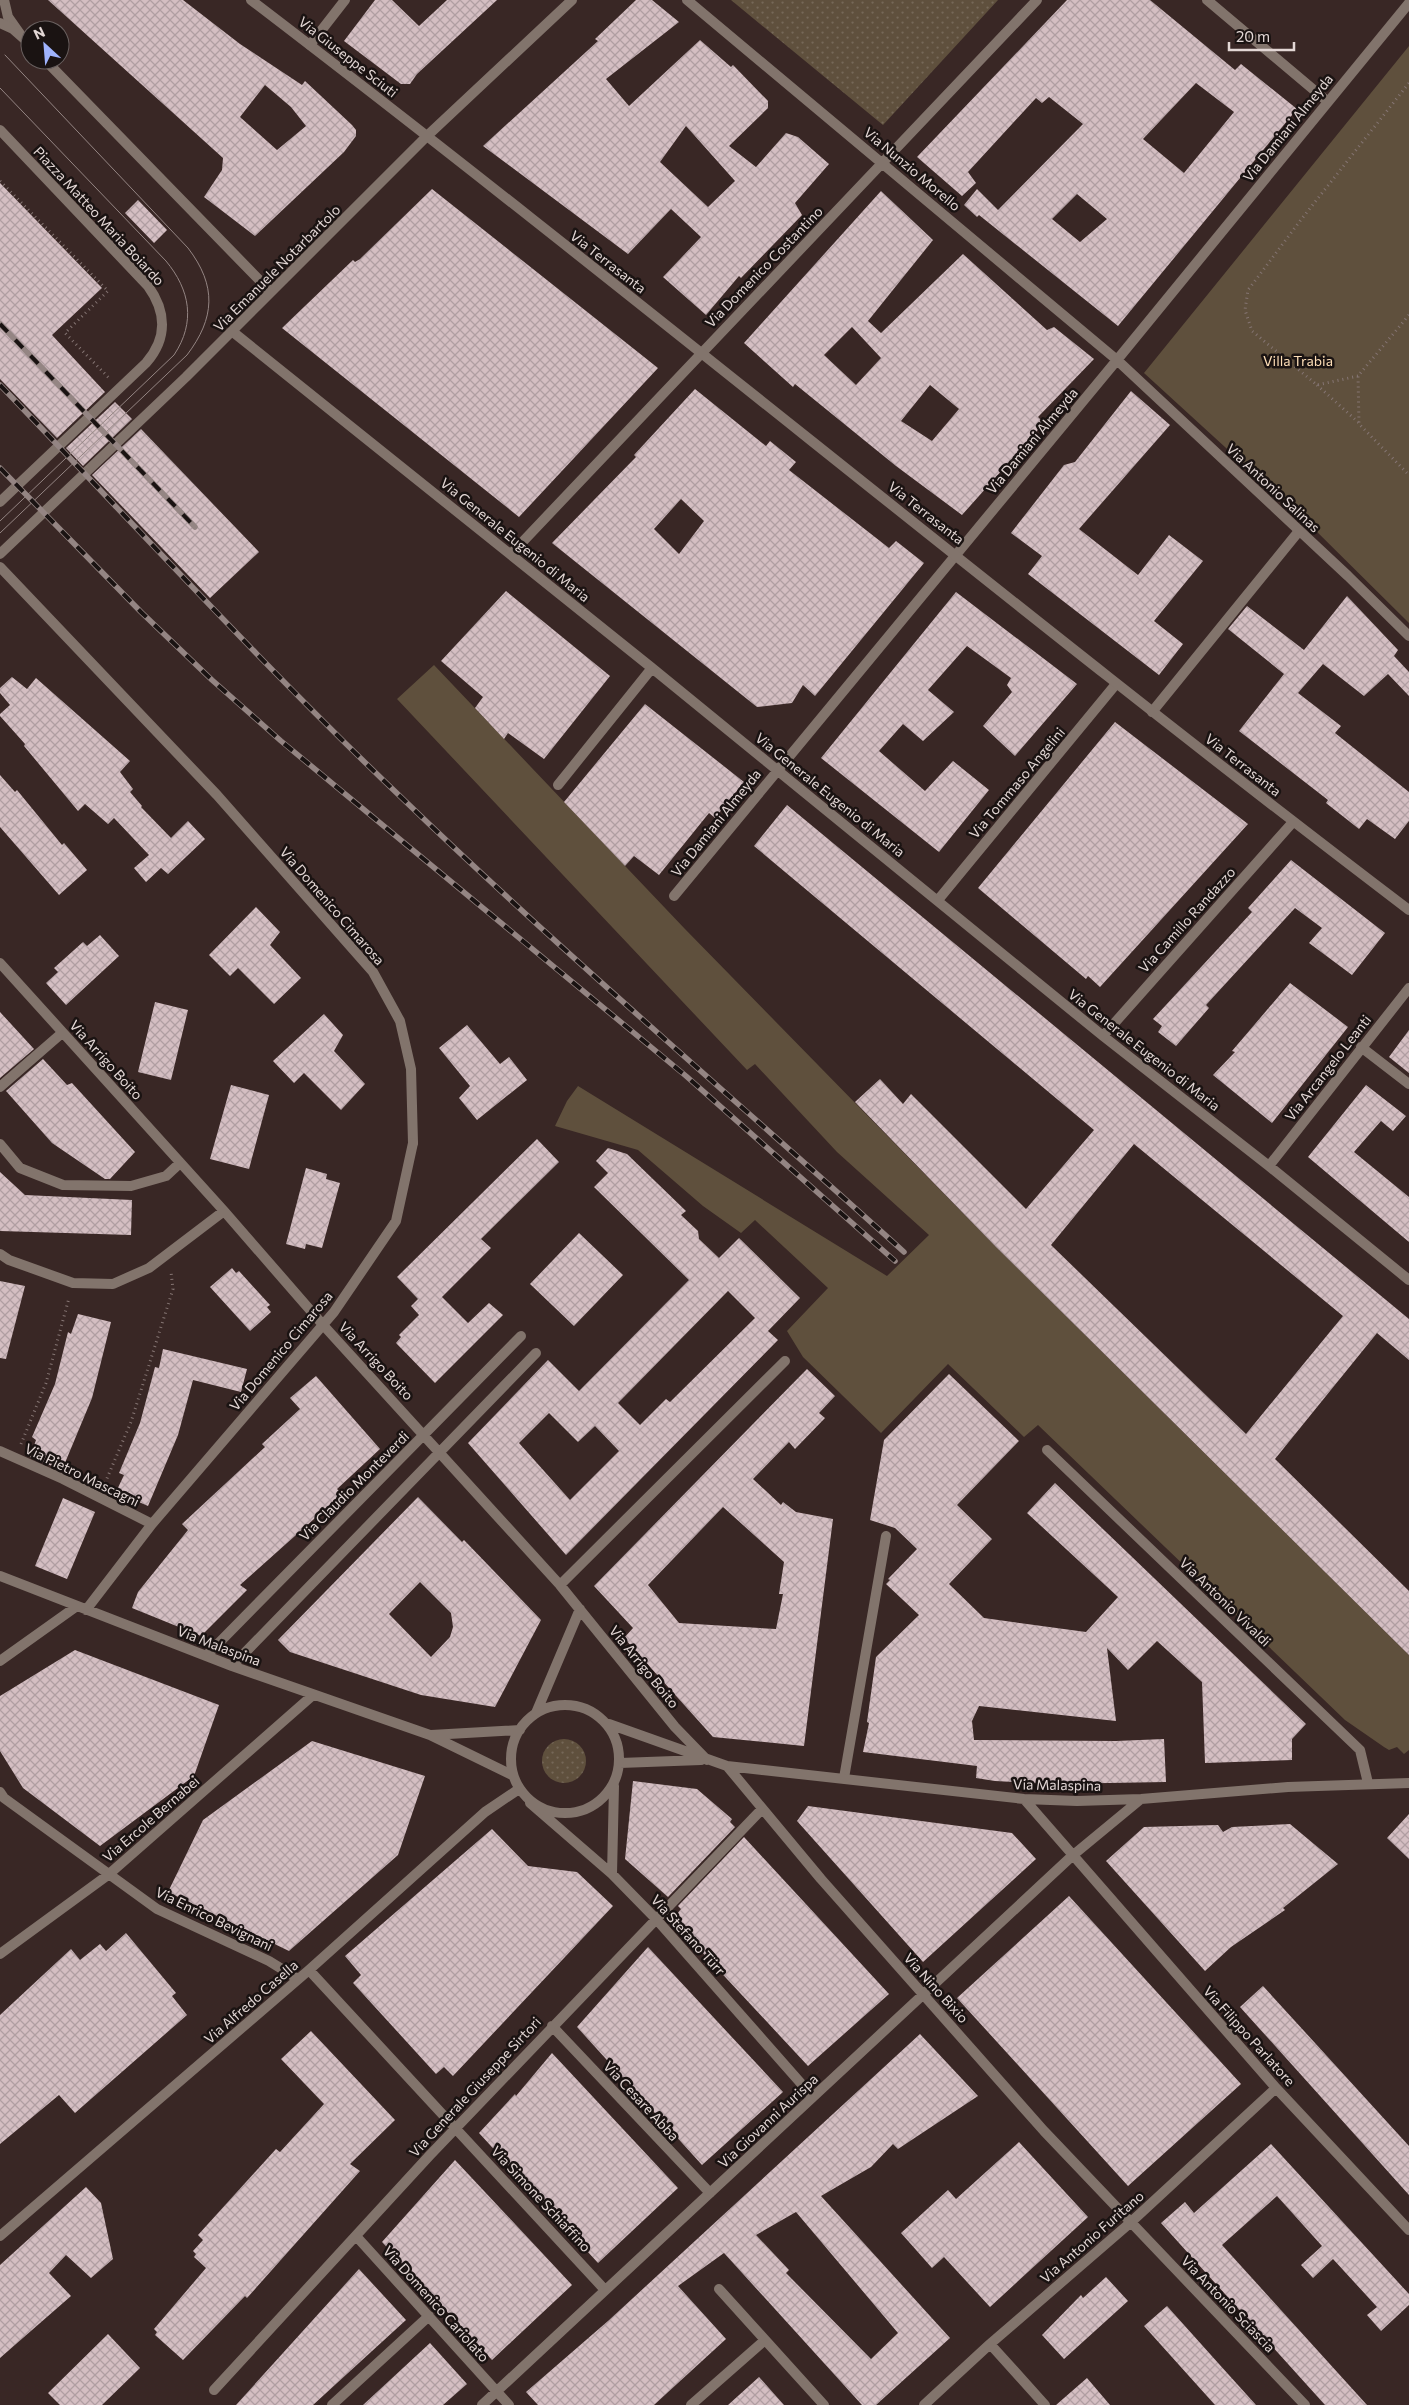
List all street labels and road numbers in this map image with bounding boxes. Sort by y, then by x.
street label: Via Giuseppe Sciuti [295,13,401,101]
street label: Via Damiani Almeyda [1239,70,1336,185]
street label: Via Nunzio Morello [860,123,964,214]
street label: Piazza Matteo Maria Boiardo [30,143,168,289]
street label: Via Emanuele Notarbartolo [210,201,344,335]
street label: Via Domenico Costantino [701,202,826,331]
street label: Via Terrasanta [567,227,650,297]
street label: Via Damiani Almeyda [982,384,1081,497]
street label: Via Antonio Salinas [1223,440,1324,535]
street label: Via Generale Eugenio di Maria [437,474,594,605]
street label: Via Terrasanta [885,478,968,548]
street label: Via Tommaso Angelini [965,724,1068,842]
street label: Via Generale Eugenio di Maria [752,729,909,860]
street label: Via Terrasanta [1202,730,1285,800]
street label: Via Damiani Almeyda [667,765,764,880]
street label: Via Domenico Cimarosa [276,843,388,968]
street label: Via Camillo Randazzo [1135,863,1239,976]
street label: Via Generale Eugenio di Maria [1065,985,1224,1114]
street label: Via Arcangelo Leanti [1281,1011,1374,1124]
street label: Via Arrigo Boito [66,1016,147,1103]
street label: Via Domenico Cimarosa [226,1287,336,1414]
street label: Via Arrigo Boito [336,1318,417,1403]
street label: Via Claudio Monteverdi [295,1427,412,1544]
street label: Via Pietro Mascagni [22,1439,142,1510]
street label: Via Antonio Vivaldi [1176,1554,1275,1650]
street label: Via Malaspina [175,1622,263,1669]
street label: Via Arrigo Boito [606,1622,683,1711]
street label: Via Ercole Bernabei [99,1772,202,1865]
street label: Via Malaspina [1013,1775,1101,1794]
street label: Via Enrico Bevignani [153,1883,276,1954]
street label: Via Stefano Türr [648,1891,729,1979]
street label: Via Nino Bixio [900,1949,972,2026]
street label: Via Alfredo Casella [200,1956,301,2047]
street label: Via Filippo Parlatore [1200,1982,1299,2089]
street label: Via Generale Giuseppe Sirtori [405,2013,544,2160]
street label: Via Cesare Abba [600,2057,683,2144]
street label: Via Giovanni Aurispa [714,2070,821,2171]
street label: Via Simone Schiaffino [488,2142,595,2255]
street label: Via Antonio Furitano [1036,2187,1147,2286]
street label: Via Domenico Cariolato [380,2242,493,2365]
street label: Via Antonio Sciascia [1178,2252,1279,2356]

